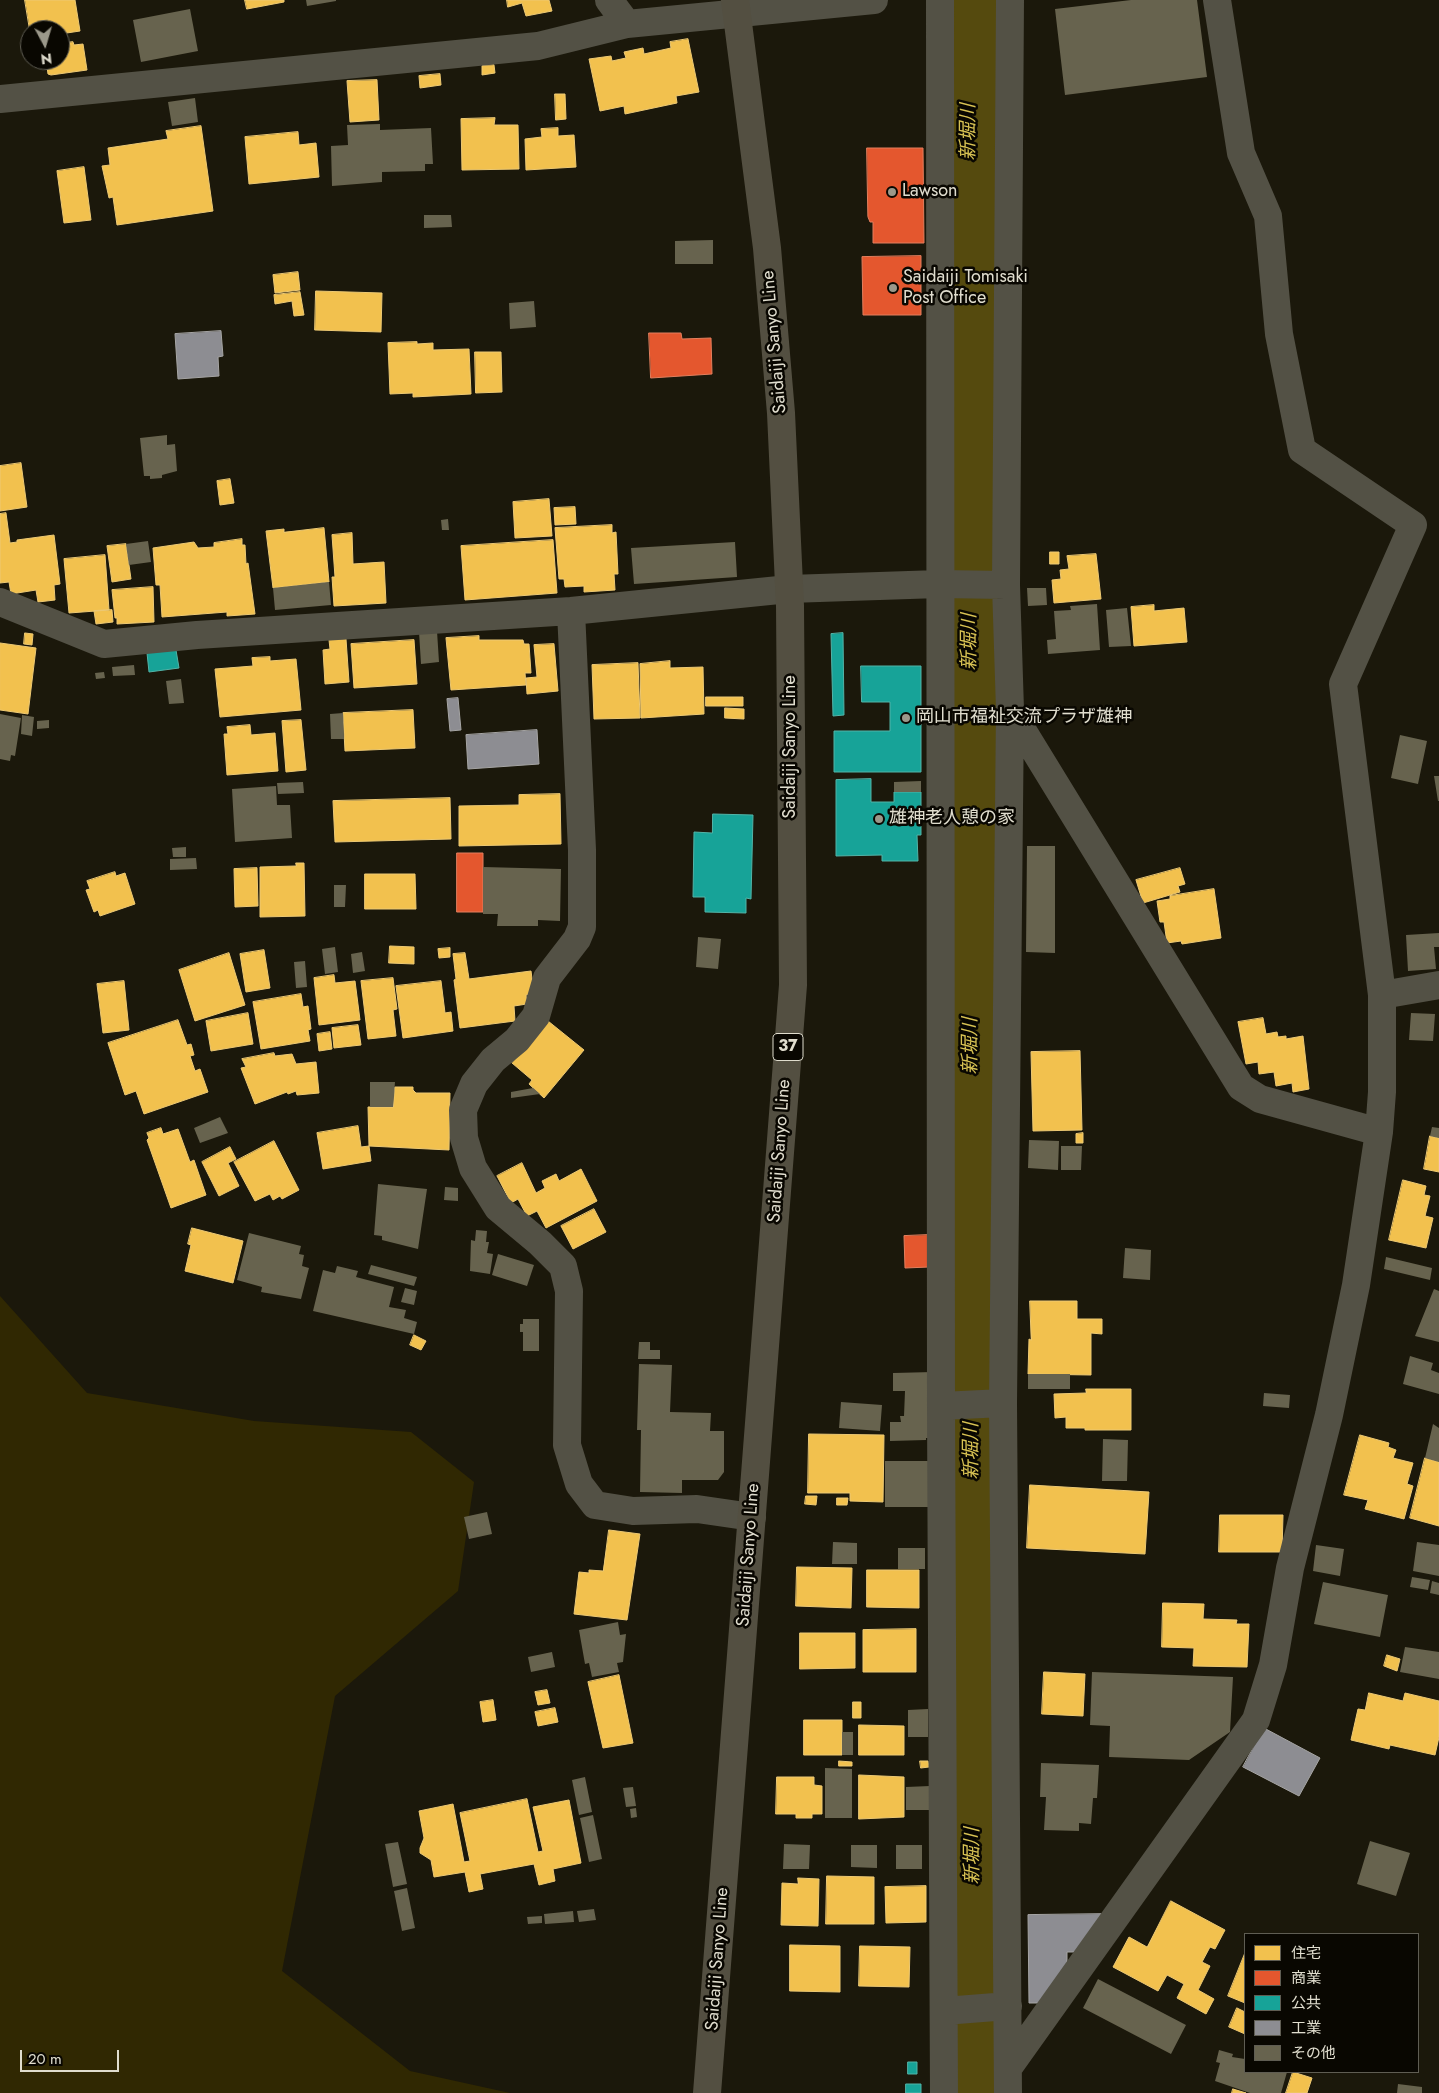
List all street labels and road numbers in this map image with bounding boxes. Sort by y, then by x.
street label: Saidaiji Sanyo Line [758,270,792,414]
street label: Saidaiji Sanyo Line [780,675,802,819]
road number: 37 [773,1034,803,1060]
street label: Saidaiji Sanyo Line [764,1079,796,1223]
street label: Saidaiji Sanyo Line [733,1483,765,1627]
street label: Saidaiji Sanyo Line [702,1887,734,2031]

